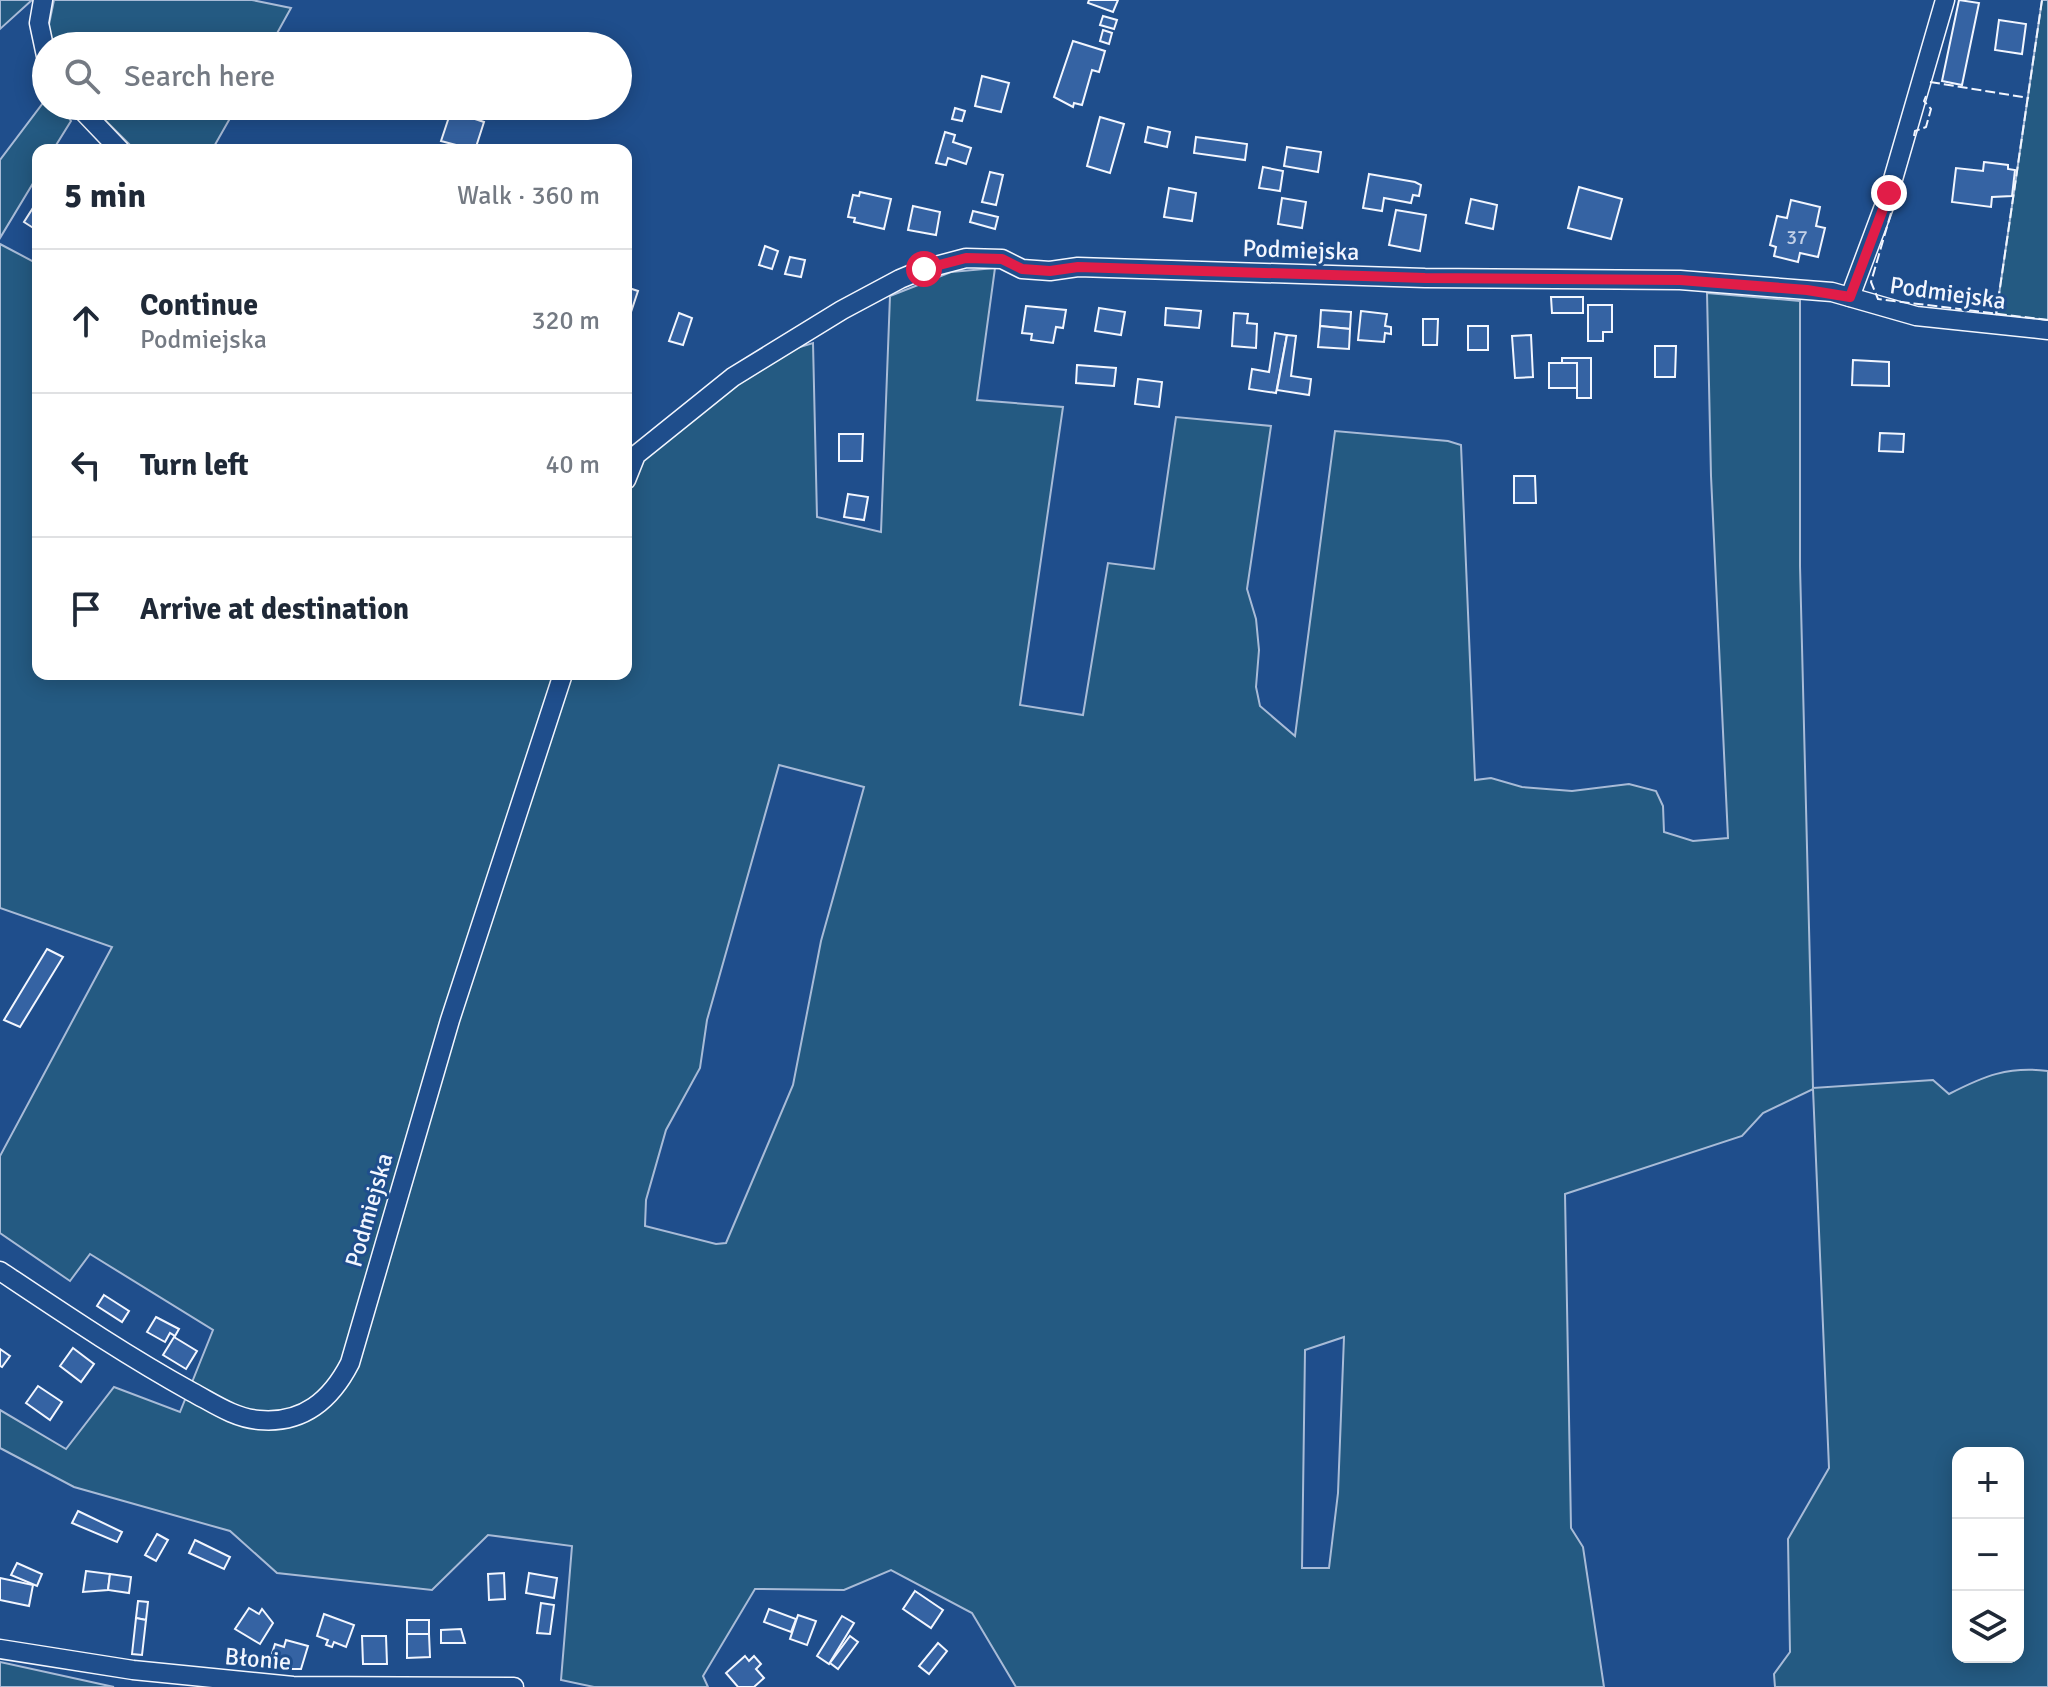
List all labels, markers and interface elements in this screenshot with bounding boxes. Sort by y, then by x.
search box [32,32,632,120]
icon: search [60,54,104,98]
text: Search here [124,58,275,95]
text: 5 min [64,175,146,217]
route end [1871,175,1907,211]
text: Walk · 360 m [457,180,600,212]
house number: 37 [1786,225,1808,250]
street label: Podmiejska [1242,233,1360,267]
route start [906,251,942,287]
street label: Podmiejska [1888,270,2008,316]
text: Continue [140,287,258,324]
icon: ahead [64,299,108,343]
text: 320 m [531,305,600,337]
text: Podmiejska [140,324,267,356]
icon: left [64,443,108,487]
text: Turn left [140,447,249,484]
text: 40 m [545,449,600,481]
icon: arrive [64,587,108,631]
text: Arrive at destination [140,591,409,628]
street label: Podmiejska [338,1150,400,1270]
map controls [1952,1447,2024,1663]
button: + [1952,1447,2024,1519]
button: − [1952,1519,2024,1591]
button: layers [1952,1591,2024,1663]
street label: Błonie [224,1641,292,1677]

